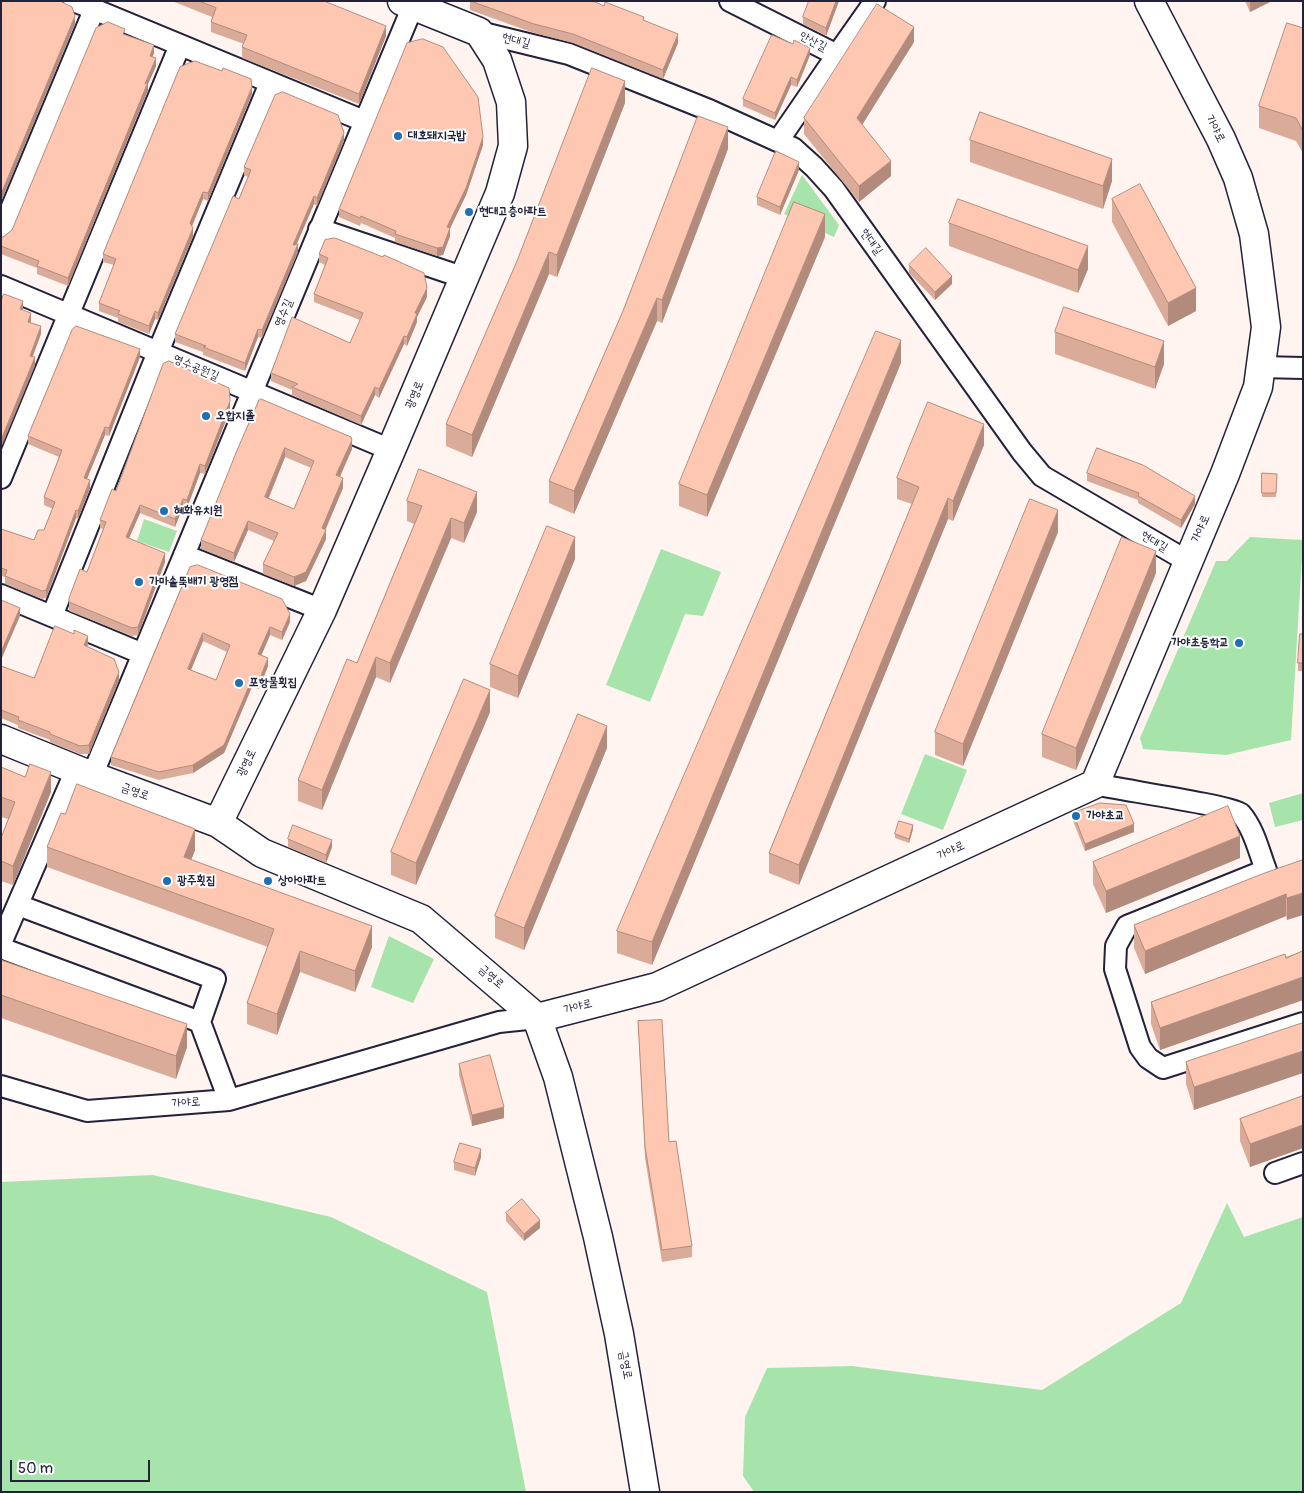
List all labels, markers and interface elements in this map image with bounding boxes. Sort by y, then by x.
street label: 안산길 [797,29,829,55]
street label: 현대길 [500,31,532,51]
street label: 가야로 [1202,113,1228,145]
place label: 대호돼지국밥 [408,129,466,143]
marker: 대호돼지국밥 [392,130,404,142]
place label: 현대고층아파트 [479,205,547,219]
marker: 현대고층아파트 [463,206,475,218]
street label: 현대길 [857,226,885,258]
street label: 영수길 [272,297,296,329]
street label: 영수공원길 [171,352,221,384]
street label: 광영로 [403,379,427,411]
place label: 오합지졸 [216,409,255,423]
marker: 오합지졸 [200,410,212,422]
place label: 혜화유치원 [174,504,222,518]
marker: 혜화유치원 [158,505,170,517]
street label: 가야로 [1189,513,1213,545]
street label: 현대길 [1138,529,1170,555]
place label: 가마솥뚝배기 광영점 [149,575,239,589]
marker: 가마솥뚝배기 광영점 [133,576,145,588]
place label: 가야초등학교 [1171,636,1229,650]
marker: 가야초등학교 [1233,637,1245,649]
place label: 포항물횟집 [249,676,297,690]
marker: 포항물횟집 [233,677,245,689]
street label: 광영로 [234,747,260,779]
street label: 금영로 [119,780,151,804]
place label: 가야초교 [1086,809,1125,823]
marker: 가야초교 [1070,810,1082,822]
street label: 가야로 [935,838,967,864]
place label: 광주횟집 [177,874,216,888]
place label: 상아아파트 [278,874,326,888]
marker: 광주횟집 [161,875,173,887]
marker: 상아아파트 [262,875,274,887]
street label: 금영로 [475,962,507,992]
street label: 가야로 [562,997,594,1017]
street label: 가야로 [171,1095,201,1111]
street label: 금영로 [615,1349,635,1381]
scale bar [12,1450,152,1482]
text: 50 m [18,1459,53,1478]

